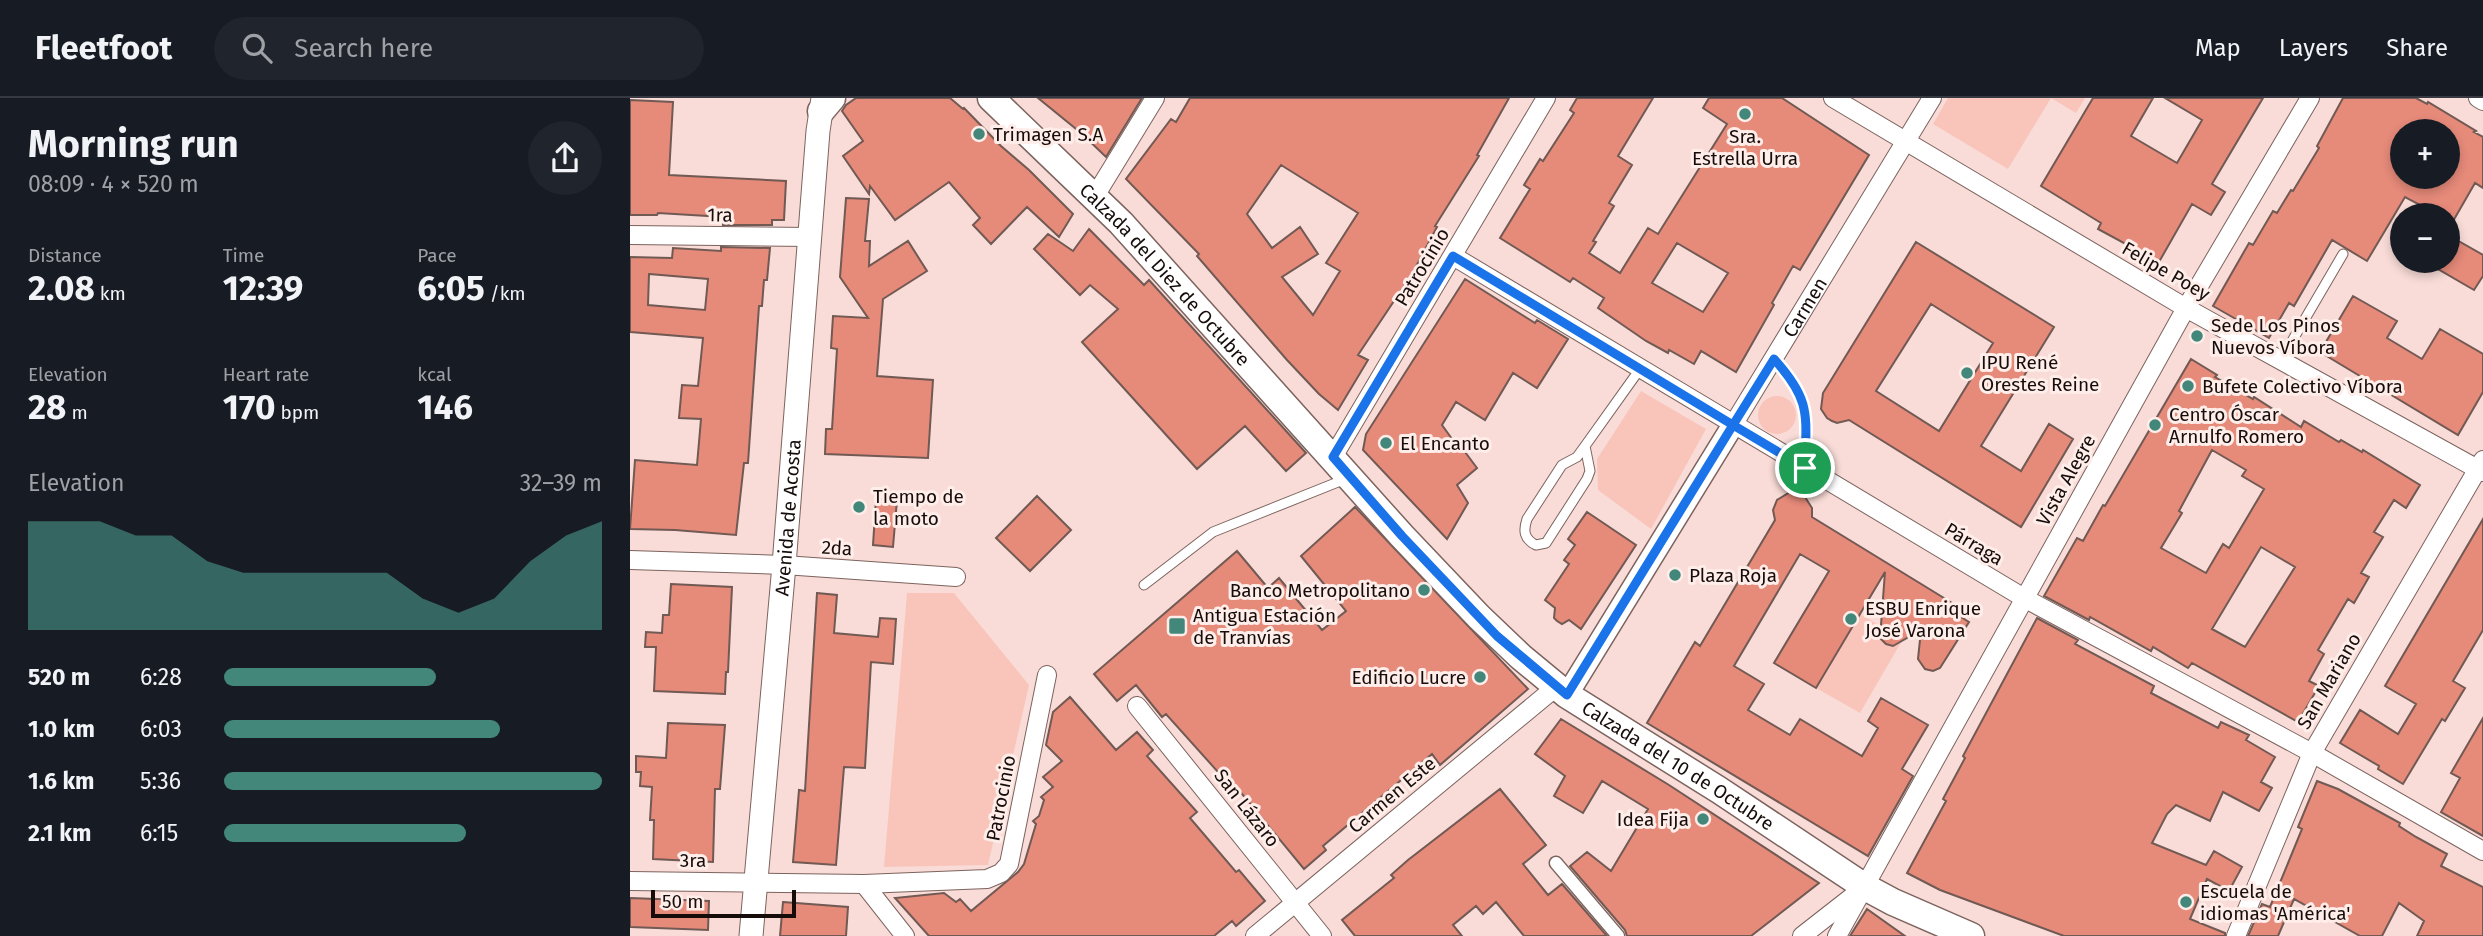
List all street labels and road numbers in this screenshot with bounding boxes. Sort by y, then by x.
street label: Calzada del Diez de Octubre [1075,178,1255,370]
street label: 1ra [707,203,733,227]
street label: Patrocinio [1390,224,1454,310]
street label: Felipe Poey [2118,237,2215,306]
street label: Carmen [1778,273,1832,341]
street label: Vista Alegre [2032,430,2100,530]
street label: Avenida de Acosta [770,438,805,597]
street label: Párraga [1941,518,2007,570]
street label: 2da [821,535,853,561]
street label: San Mariano [2292,629,2366,733]
street label: Calzada del 10 de Octubre [1578,696,1779,835]
street label: Carmen Este [1344,752,1440,838]
street label: Patrocinio [981,753,1021,843]
street label: San Lázaro [1209,764,1285,852]
street label: 3ra [680,849,706,872]

